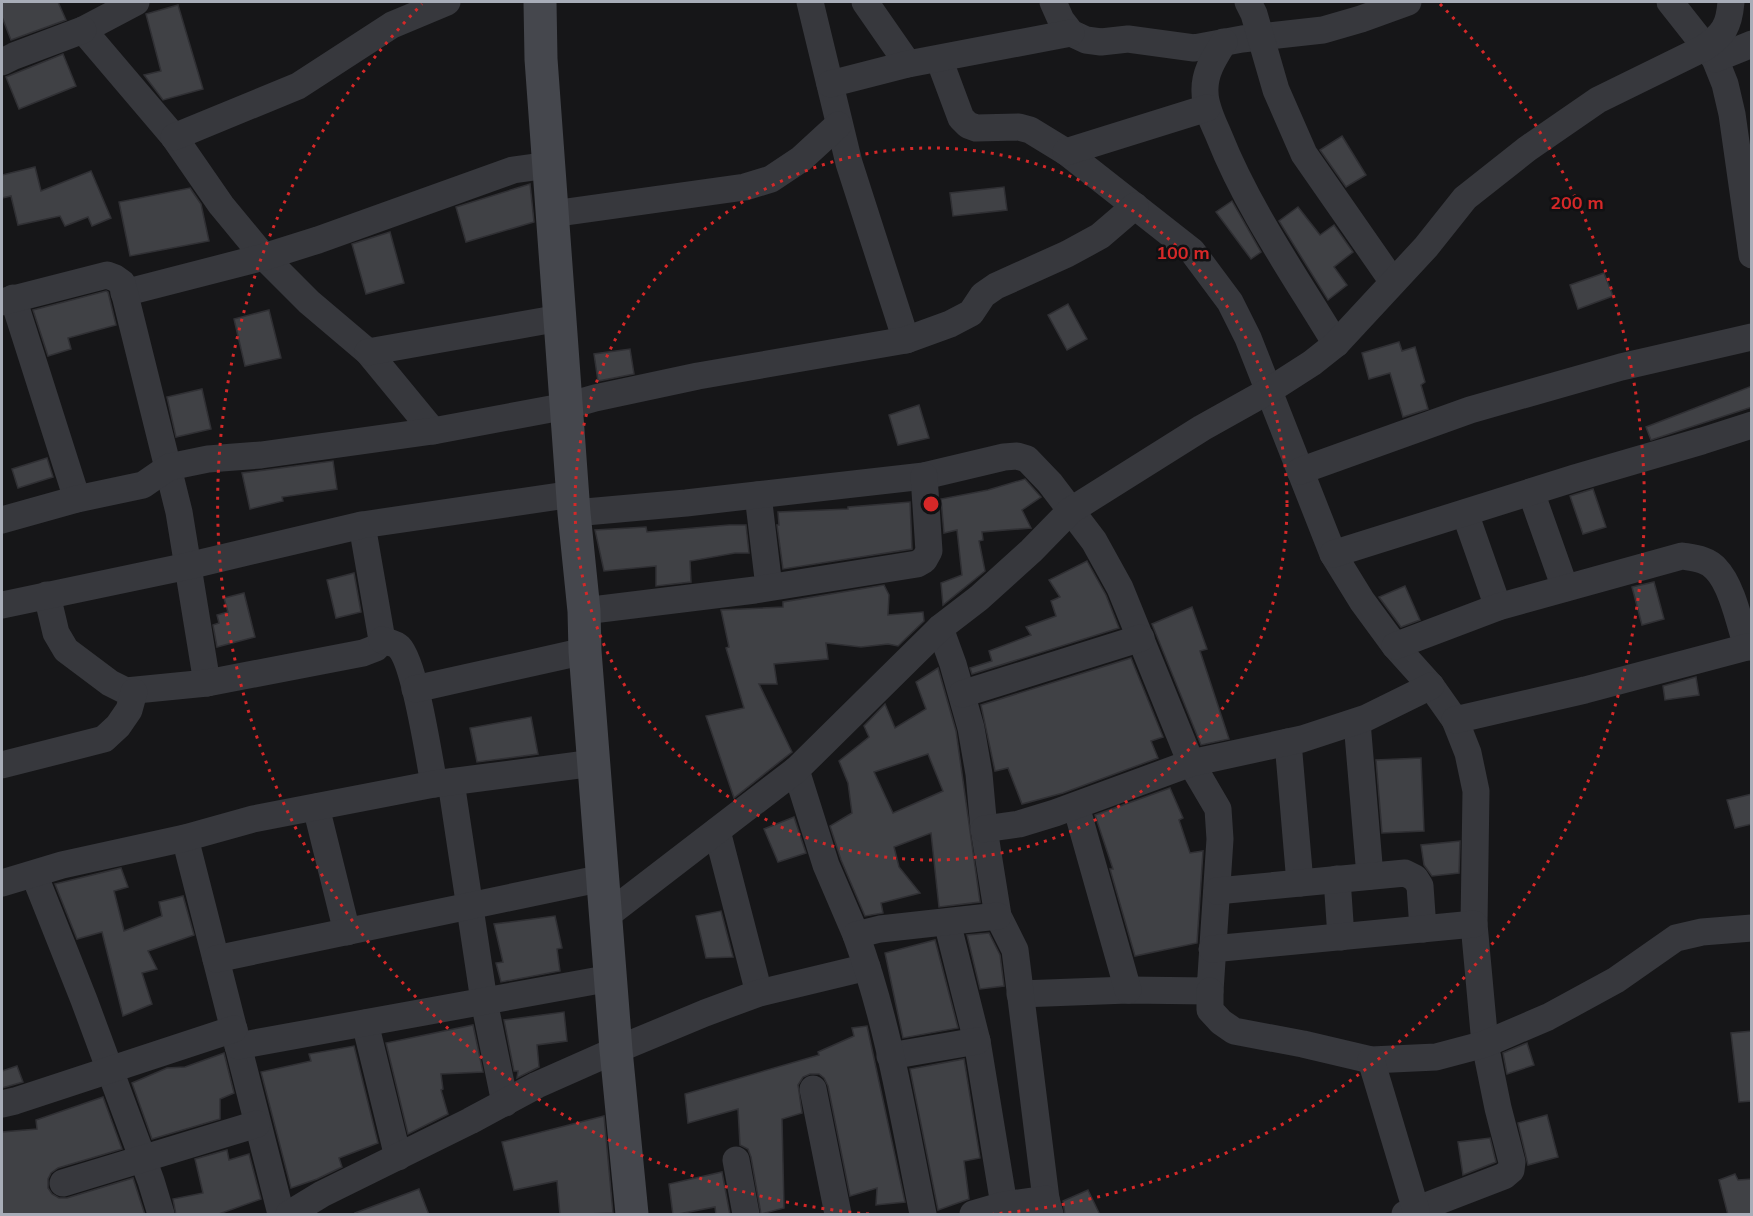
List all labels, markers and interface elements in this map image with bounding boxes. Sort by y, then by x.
text: 200 m [1550,191,1604,214]
text: 100 m [1156,241,1210,264]
centre of rings [921,494,941,514]

